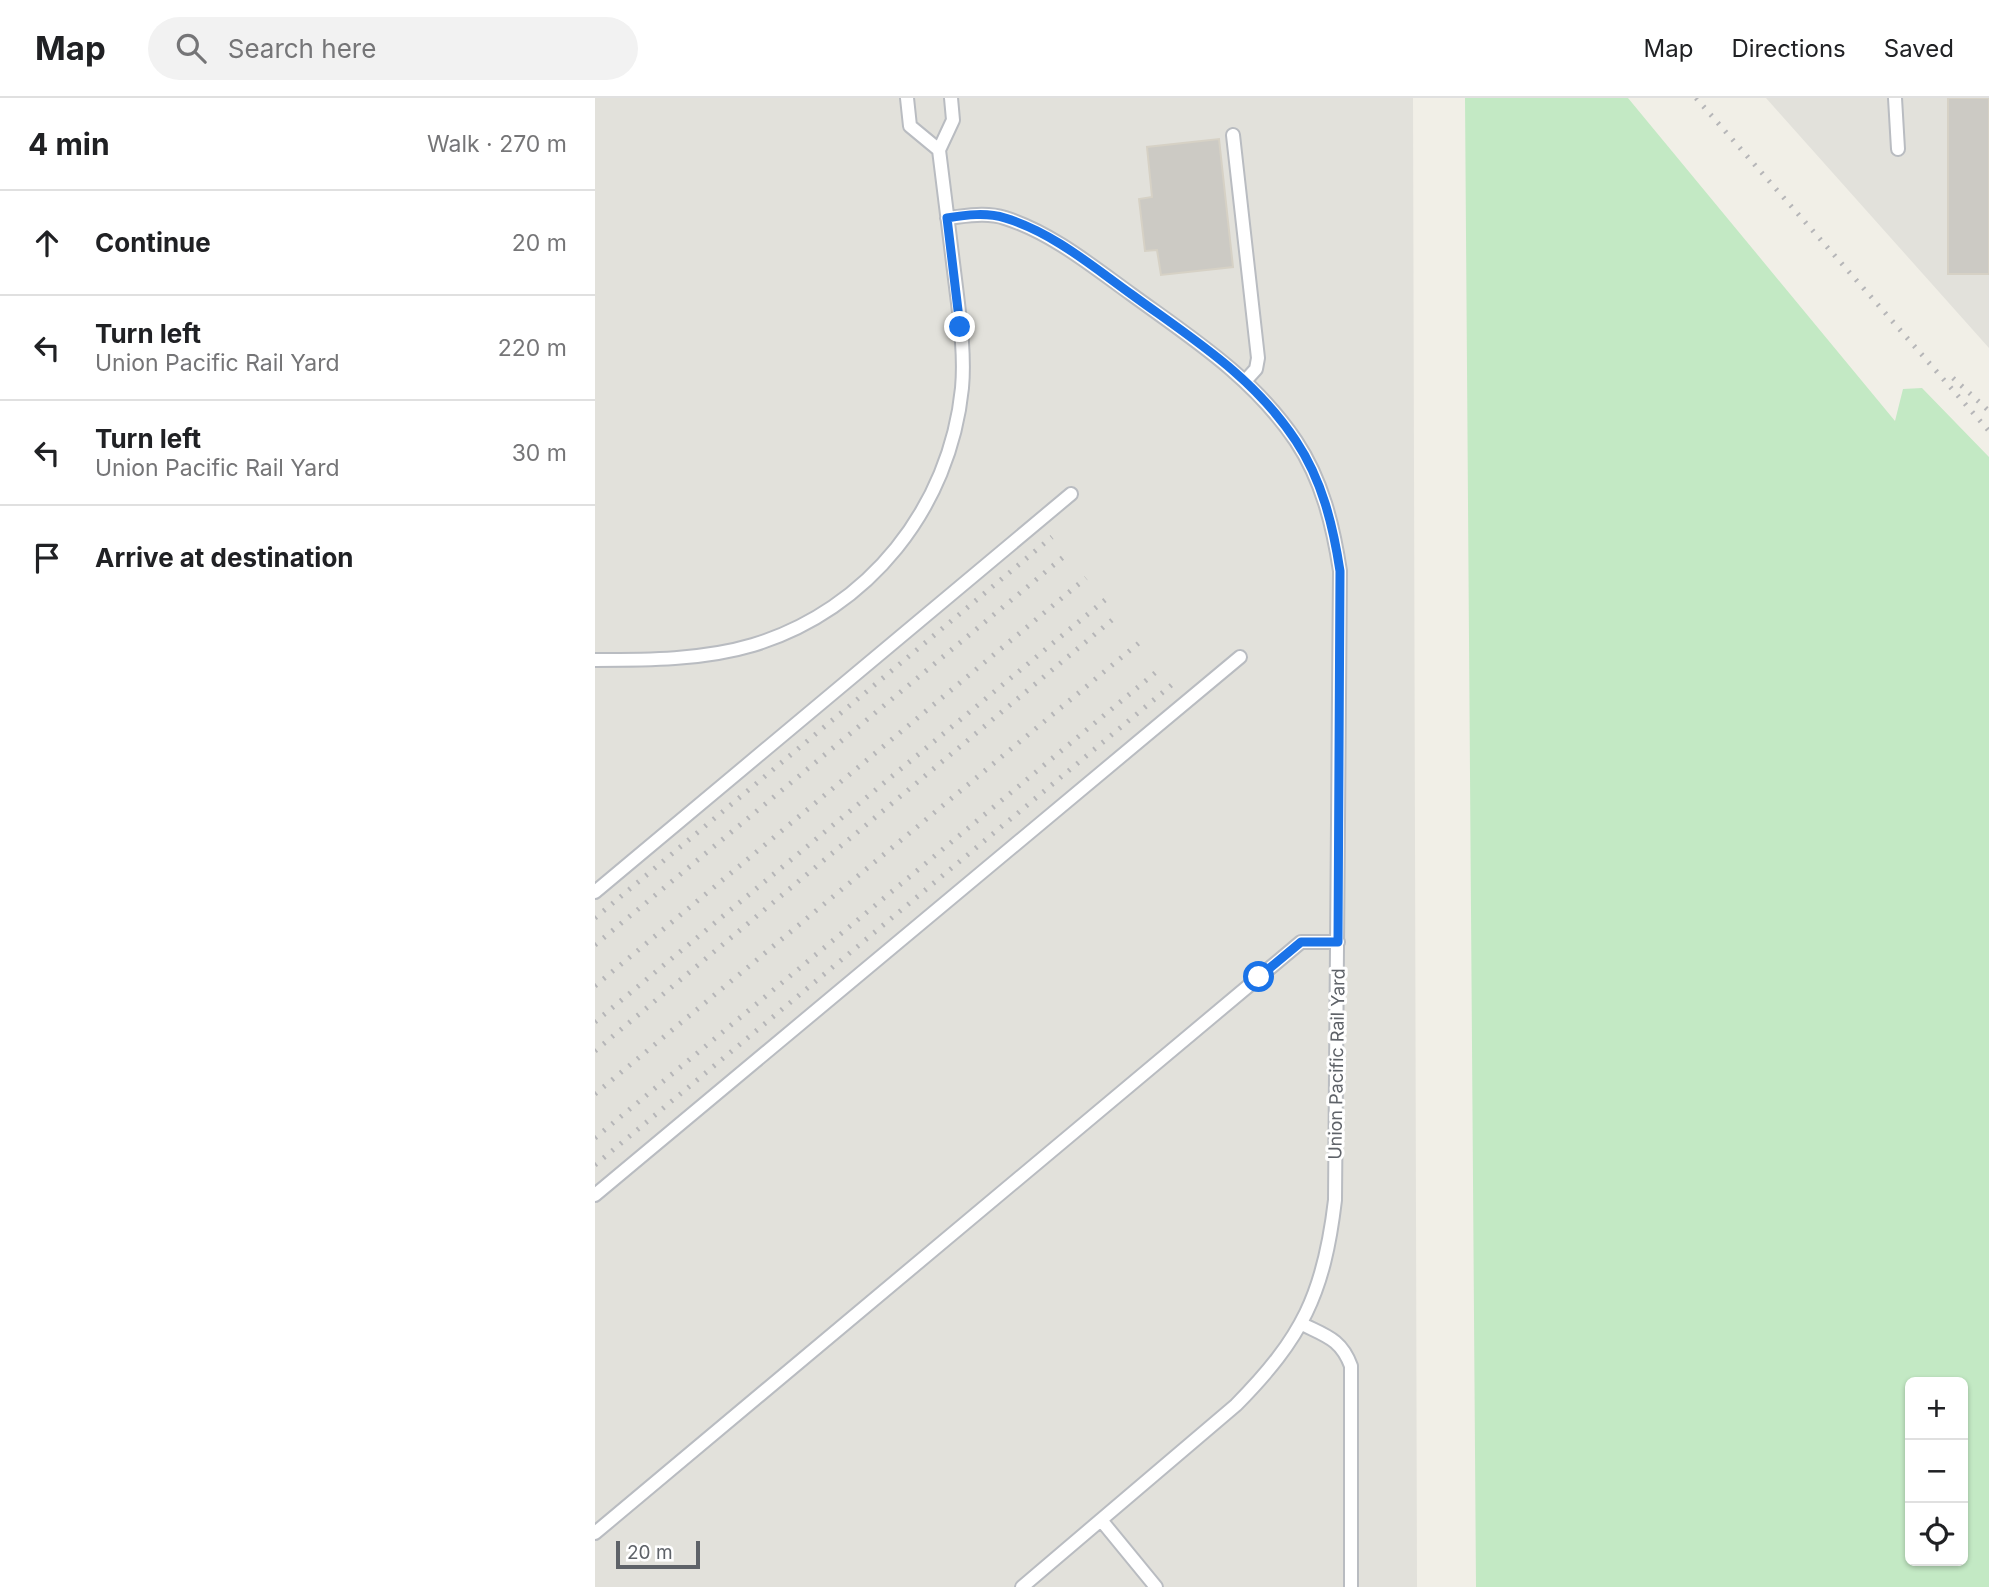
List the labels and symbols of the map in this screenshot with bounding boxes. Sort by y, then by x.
route end [944,311,975,342]
route start [1243,961,1274,992]
street label: Union Pacific Rail Yard [1324,968,1349,1160]
scale bar [616,1538,700,1570]

